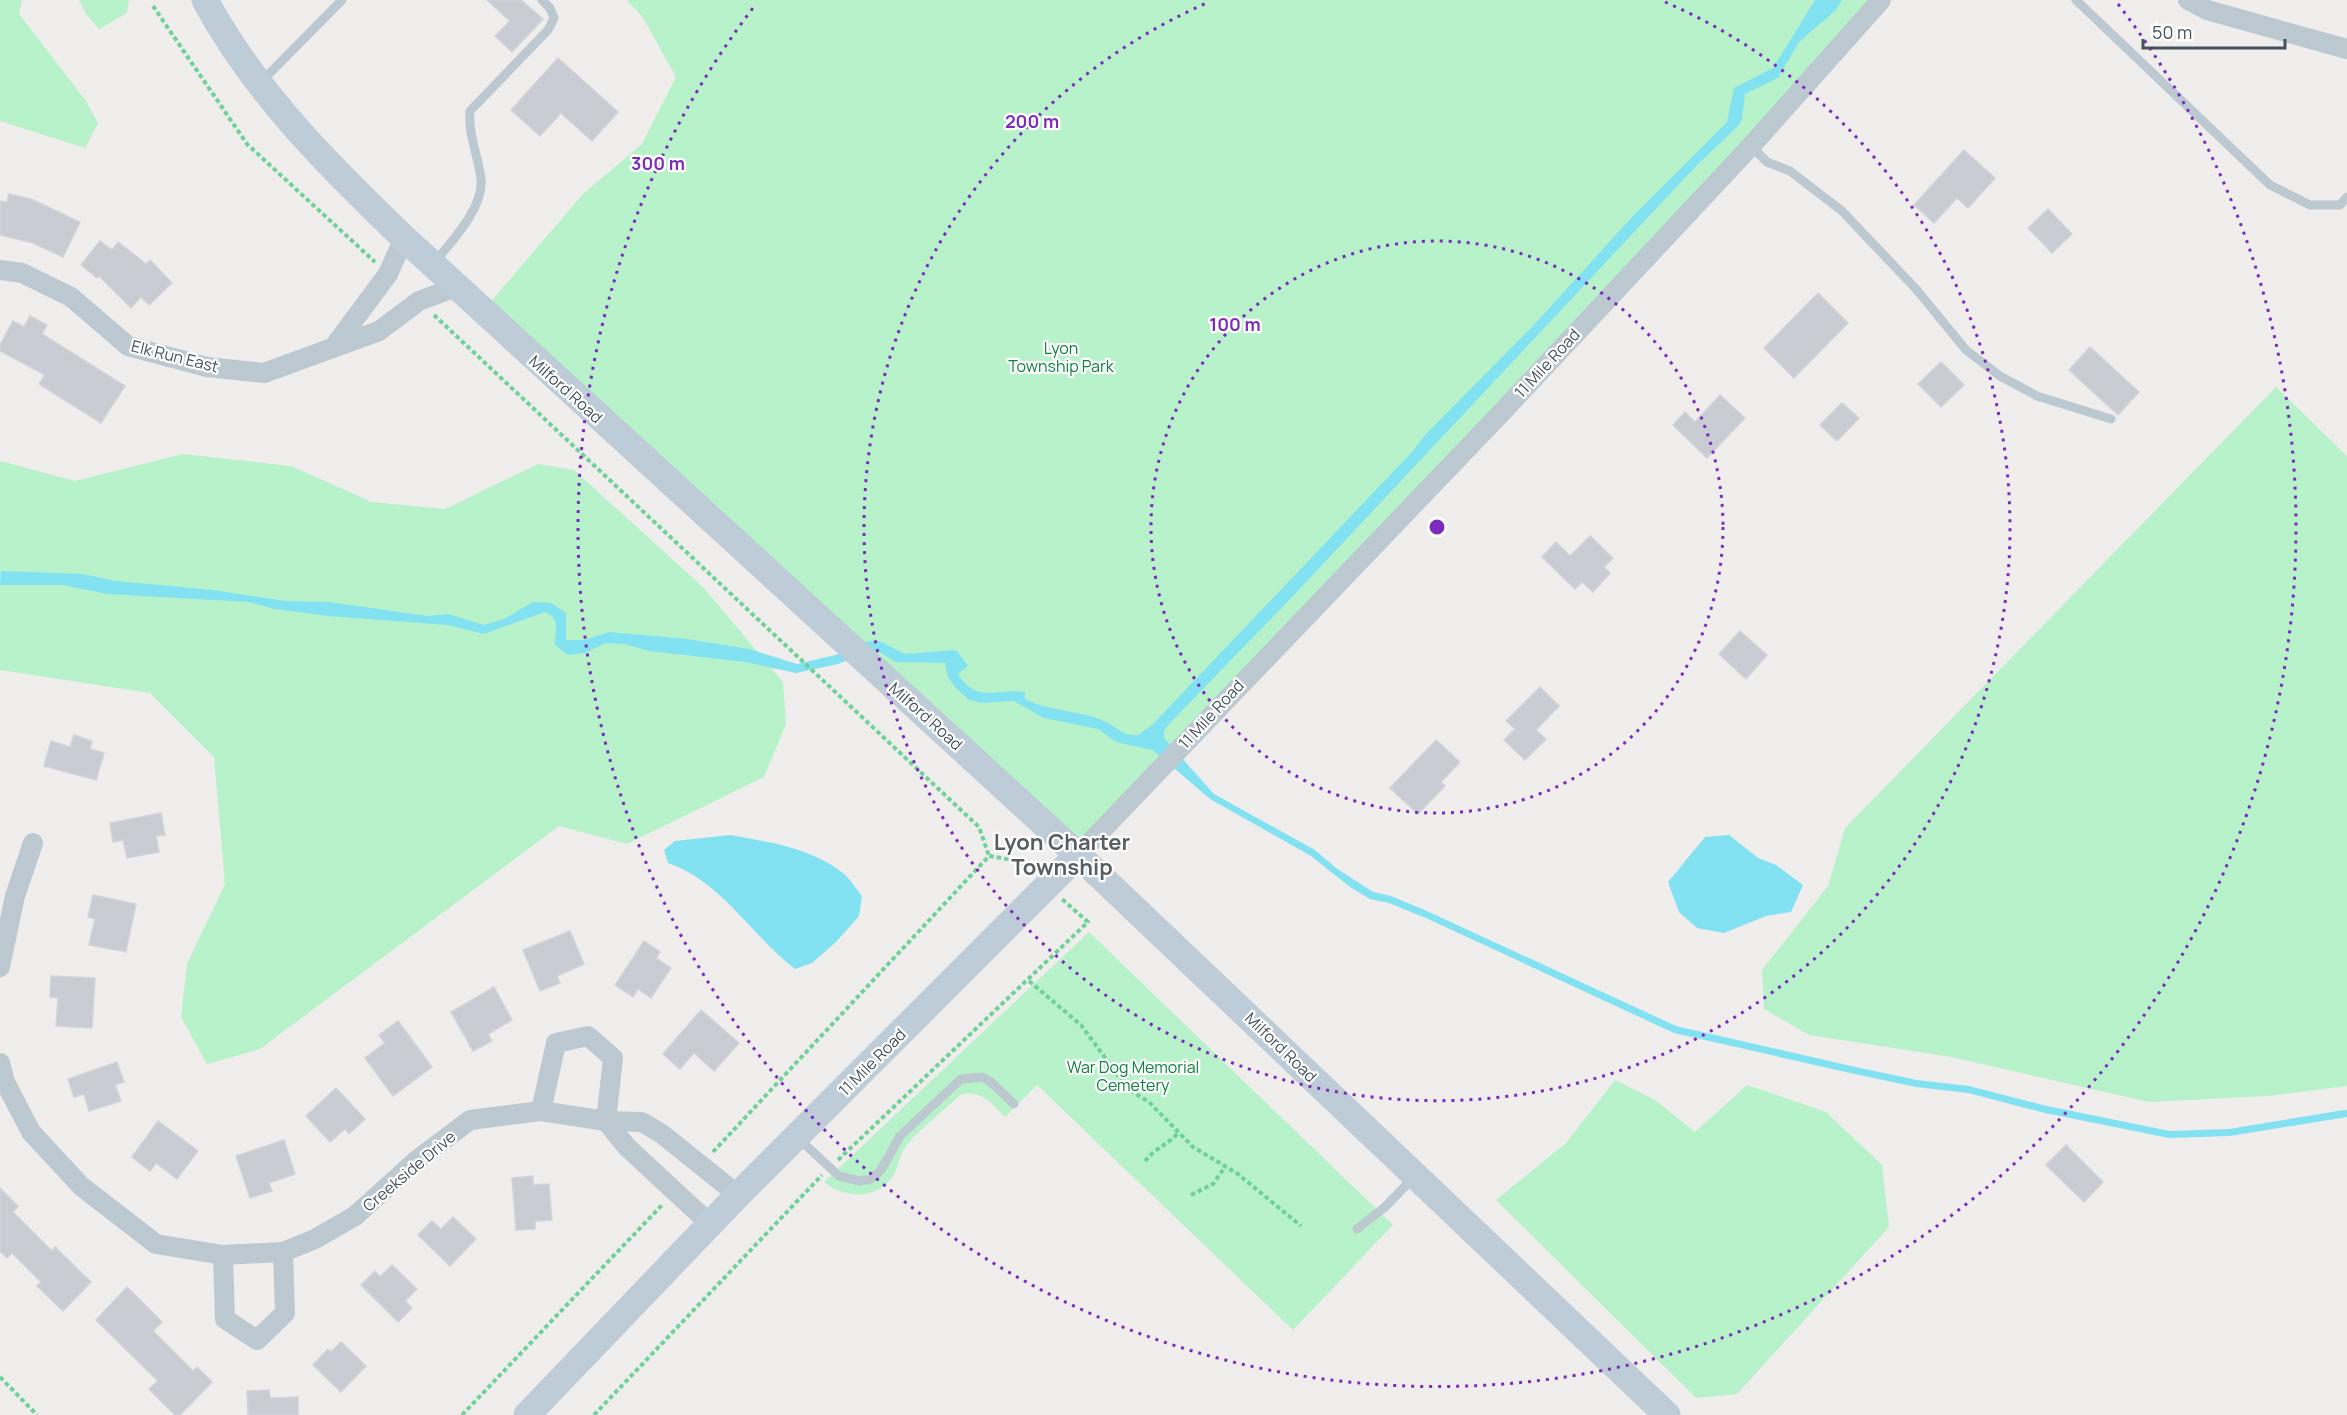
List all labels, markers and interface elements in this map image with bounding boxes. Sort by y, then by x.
scale bar [2143,12,2286,50]
text: 50 m [2152,20,2192,44]
text: 200 m [1005,109,1059,133]
text: 300 m [631,151,685,175]
text: 100 m [1209,312,1261,336]
street label: 11 Mile Road [1509,324,1585,402]
street label: Elk Run East [129,335,221,377]
park label: Lyon Township Park [1008,337,1115,377]
street label: Milford Road [524,350,608,428]
centre of rings [1427,517,1447,537]
street label: 11 Mile Road [1173,675,1249,753]
street label: Milford Road [884,677,968,755]
district label: Lyon Charter Township [994,827,1131,882]
street label: Milford Road [1240,1007,1322,1087]
street label: 11 Mile Road [833,1023,911,1101]
park label: War Dog Memorial Cemetery [1067,1056,1199,1096]
street label: Creekside Drive [358,1126,460,1216]

